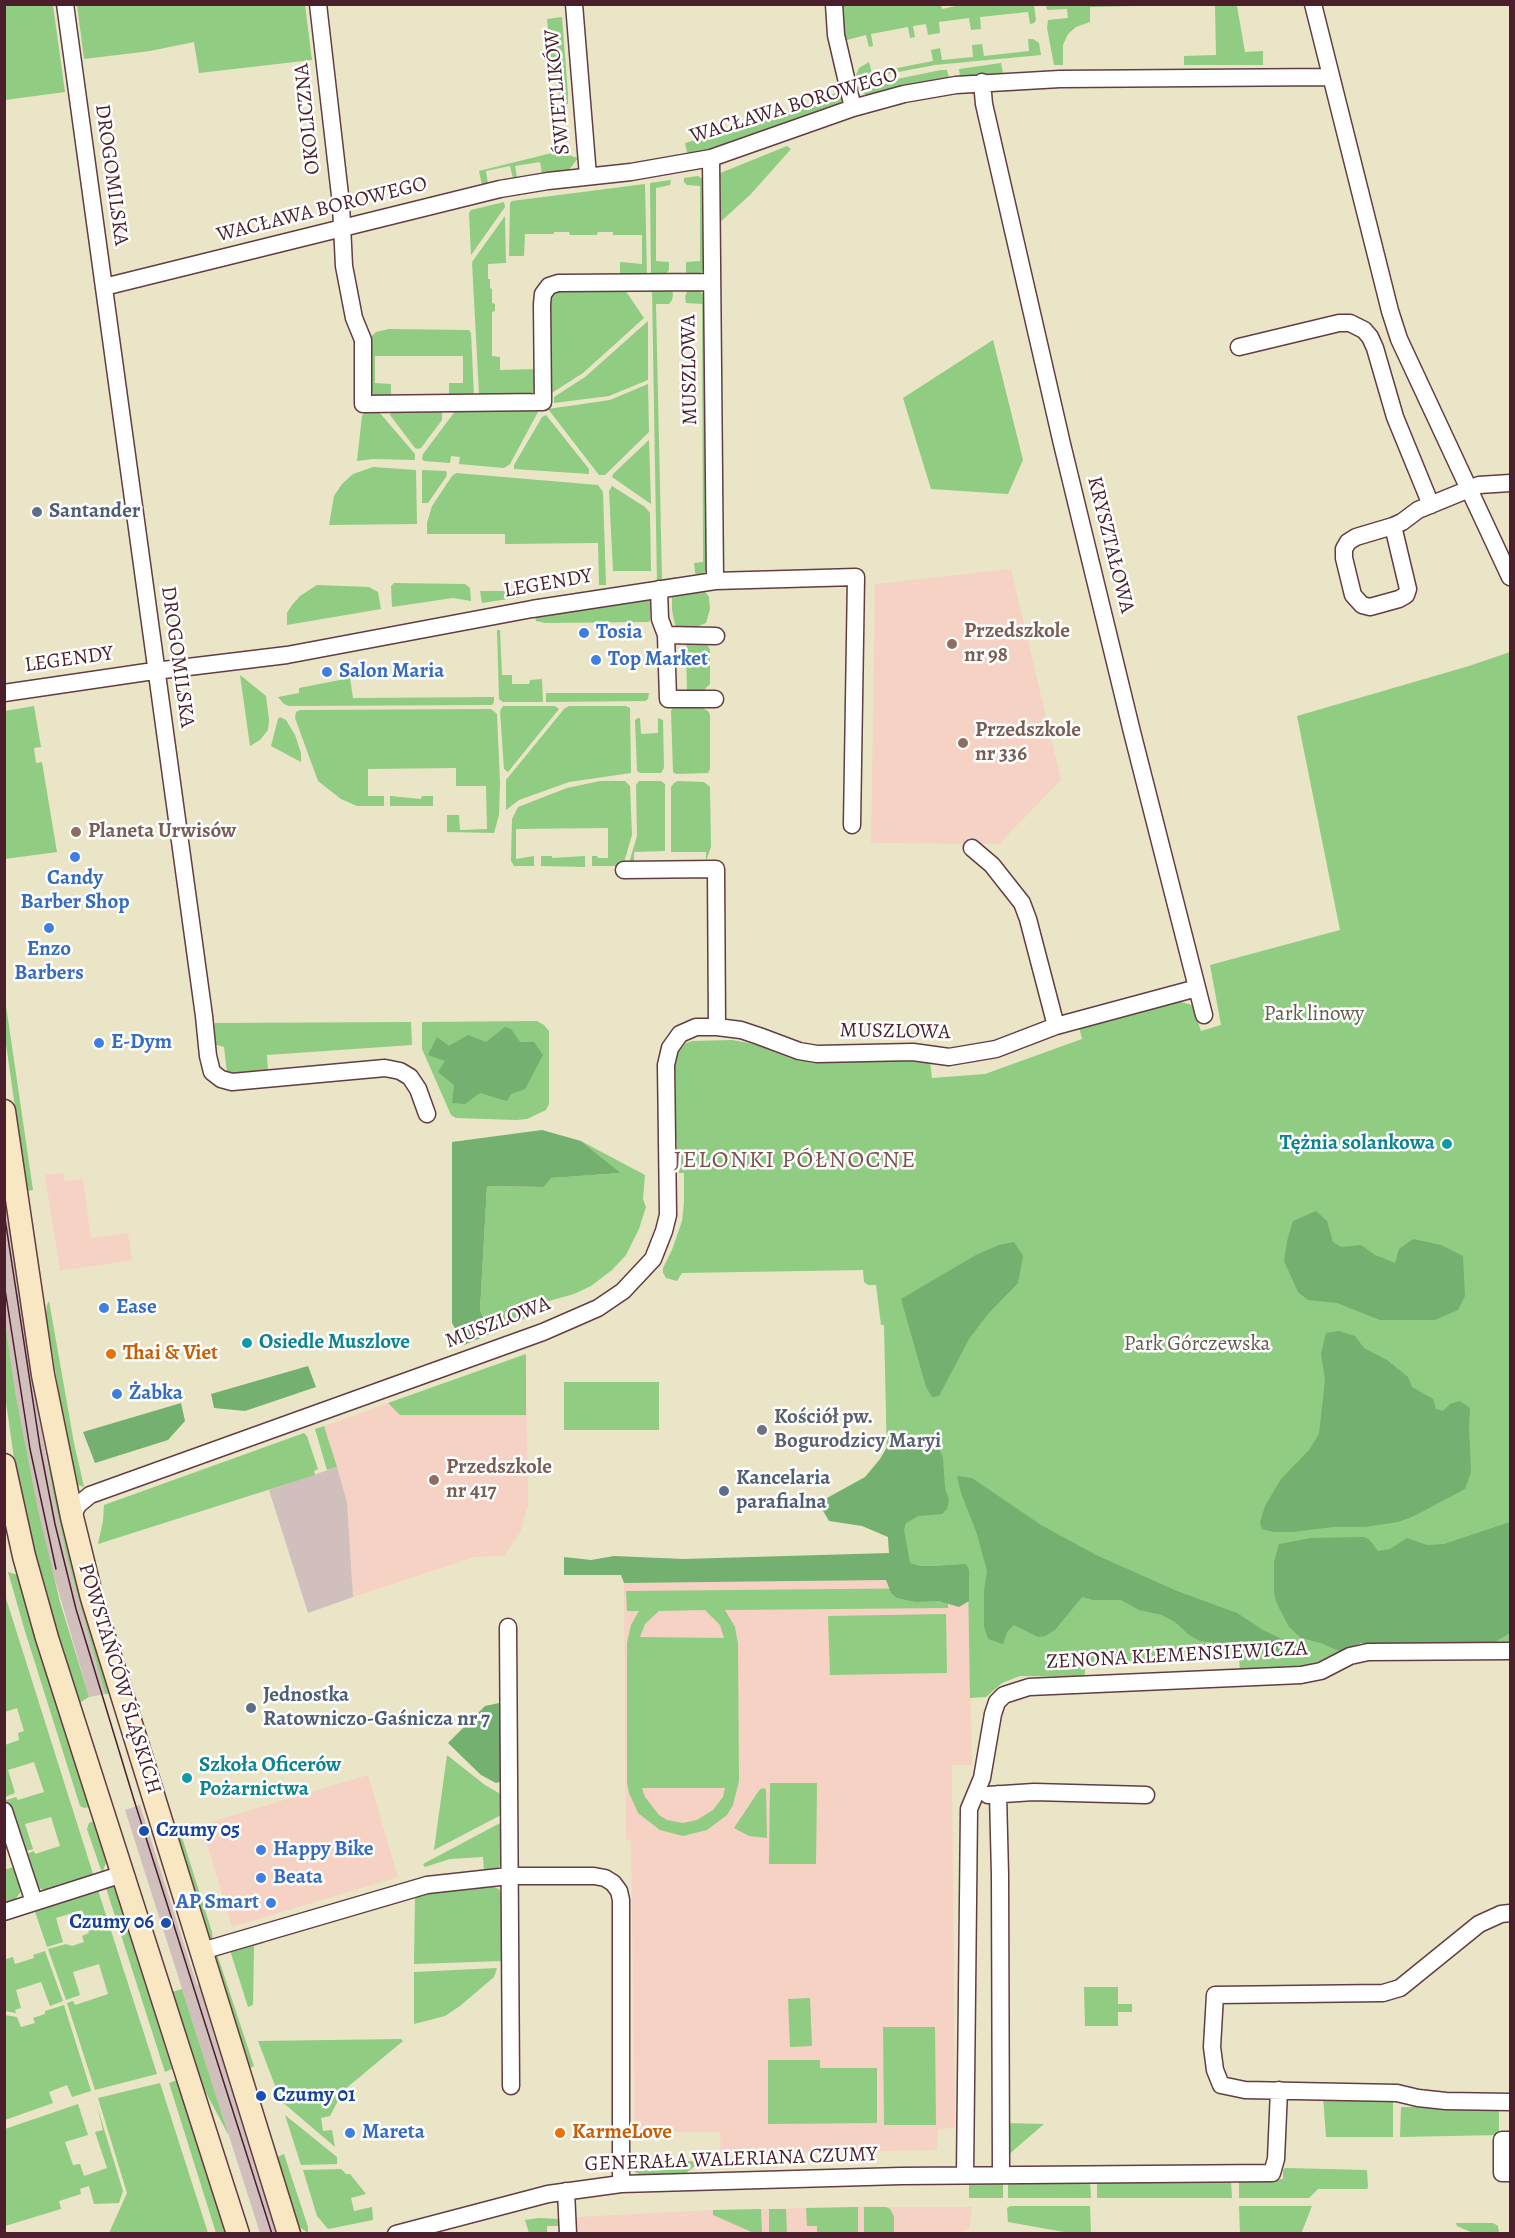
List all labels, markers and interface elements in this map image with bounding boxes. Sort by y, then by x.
street label: ŚWIETLIKÓW [540,28,576,156]
street label: OKOLICZNA [290,62,326,176]
street label: WACŁAWA BOROWEGO [687,62,901,150]
street label: DROGOMILSKA [89,103,133,247]
street label: WACŁAWA BOROWEGO [214,172,430,248]
street label: MUSZLOWA [676,314,704,426]
street label: KRYSZTAŁOWA [1081,474,1139,616]
place label: Santander [49,499,140,525]
marker: Santander [30,505,44,519]
street label: LEGENDY [502,564,594,604]
street label: DROGOMILSKA [155,585,199,729]
place label: Przedszkole nr 98 [964,619,1070,669]
place label: Tosia [596,620,643,646]
marker: Tosia [577,626,591,640]
marker: Przedszkole nr 98 [945,637,959,651]
street label: LEGENDY [23,641,115,679]
place label: Top Market [608,647,708,673]
marker: Top Market [589,653,603,667]
place label: Salon Maria [339,659,444,685]
marker: Salon Maria [320,665,334,679]
place label: Przedszkole nr 336 [975,718,1081,768]
marker: Przedszkole nr 336 [956,736,970,750]
place label: Planeta Urwisów [88,819,236,845]
marker: Planeta Urwisów [69,825,83,839]
marker: Candy Barber Shop [68,850,82,864]
place label: Candy Barber Shop [20,866,130,916]
marker: Enzo Barbers [42,921,56,935]
place label: Enzo Barbers [14,937,84,987]
park label: Park linowy [1264,1002,1364,1028]
street label: MUSZLOWA [839,1018,951,1046]
place label: E-Dym [111,1030,172,1056]
marker: E-Dym [92,1036,106,1050]
place label: Tężnia solankowa [1280,1131,1435,1157]
marker: Tężnia solankowa [1440,1137,1454,1151]
district label: JELONKI PÓŁNOCNE [673,1147,917,1175]
street label: MUSZLOWA [442,1291,554,1355]
place label: Ease [116,1295,157,1321]
marker: Ease [97,1301,111,1315]
place label: Osiedle Muszlove [259,1330,410,1356]
park label: Park Górczewska [1124,1332,1270,1358]
marker: Osiedle Muszlove [240,1336,254,1350]
place label: Thai & Viet [123,1341,218,1367]
marker: Thai & Viet [104,1347,118,1361]
place label: Żabka [129,1381,183,1407]
marker: Żabka [110,1387,124,1401]
place label: Kościół pw. Bogurodzicy Maryi [774,1405,941,1455]
marker: Kościół pw. Bogurodzicy Maryi [755,1423,769,1437]
place label: Przedszkole nr 417 [446,1455,552,1505]
place label: Kancelaria parafialna [736,1466,830,1516]
marker: Przedszkole nr 417 [427,1473,441,1487]
marker: Kancelaria parafialna [717,1484,731,1498]
street label: POWSTAŃCÓW ŚLĄSKICH [72,1560,166,1798]
street label: ZENONA KLEMENSIEWICZA [1046,1637,1308,1675]
place label: Jednostka Ratowniczo-Gaśnicza nr 7 [263,1683,490,1733]
marker: Jednostka Ratowniczo-Gaśnicza nr 7 [244,1701,258,1715]
place label: Szkoła Oficerów Pożarnictwa [199,1753,341,1803]
marker: Szkoła Oficerów Pożarnictwa [180,1771,194,1785]
place label: Czumy 05 [156,1818,240,1844]
marker: Czumy 05 [137,1824,151,1838]
place label: Happy Bike [273,1837,374,1863]
marker: Happy Bike [254,1843,268,1857]
place label: Beata [273,1865,323,1891]
marker: Beata [254,1871,268,1885]
place label: AP Smart [176,1890,259,1916]
marker: AP Smart [264,1896,278,1910]
place label: Czumy 06 [69,1910,154,1936]
marker: Czumy 06 [159,1916,173,1930]
place label: Czumy 01 [273,2083,356,2109]
marker: Czumy 01 [254,2089,268,2103]
place label: Mareta [362,2120,425,2146]
place label: KarmeLove [572,2120,672,2146]
marker: Mareta [343,2126,357,2140]
marker: KarmeLove [553,2126,567,2140]
street label: GENERAŁA WALERIANA CZUMY [584,2142,878,2178]

